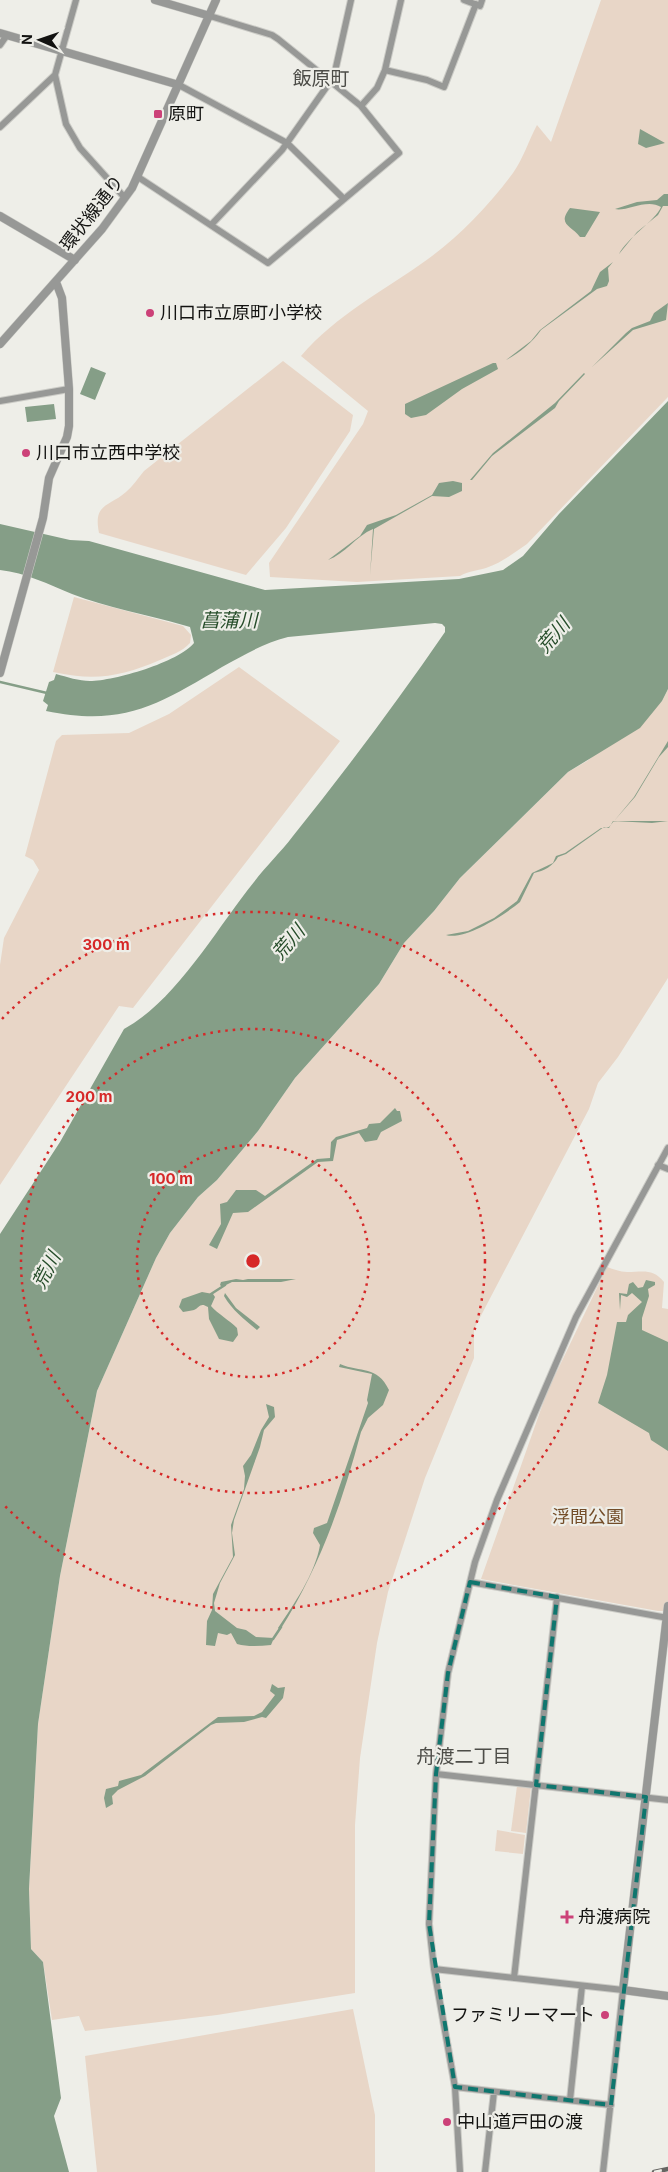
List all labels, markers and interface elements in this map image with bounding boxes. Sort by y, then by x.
north arrow [15,15,65,65]
text: N [18,34,35,45]
district label: 飯原町 [292,67,350,90]
place label: 原町 [168,103,204,124]
marker: 原町 [152,108,164,120]
street label: 環状線通り [56,171,128,255]
place label: 川口市立原町小学校 [160,302,322,323]
marker: 川口市立原町小学校 [144,307,156,319]
place label: 川口市立西中学校 [36,442,180,463]
marker: 川口市立西中学校 [20,447,32,459]
water label: 菖蒲川 [200,609,259,632]
water label: 荒川 [532,612,576,657]
water label: 荒川 [267,919,311,964]
text: 300 m [82,935,130,954]
text: 200 m [66,1087,112,1106]
text: 100 m [149,1169,193,1188]
water label: 荒川 [28,1246,66,1292]
centre of rings [244,1252,262,1270]
park label: 浮間公園 [552,1506,624,1527]
district label: 舟渡二丁目 [416,1745,512,1768]
place label: 舟渡病院 [578,1906,650,1927]
marker: 舟渡病院 [560,1910,574,1924]
place label: ファミリーマート [451,2004,595,2025]
marker: ファミリーマート [599,2009,611,2021]
place label: 中山道戸田の渡 [457,2111,583,2132]
marker: 中山道戸田の渡 [441,2116,453,2128]

